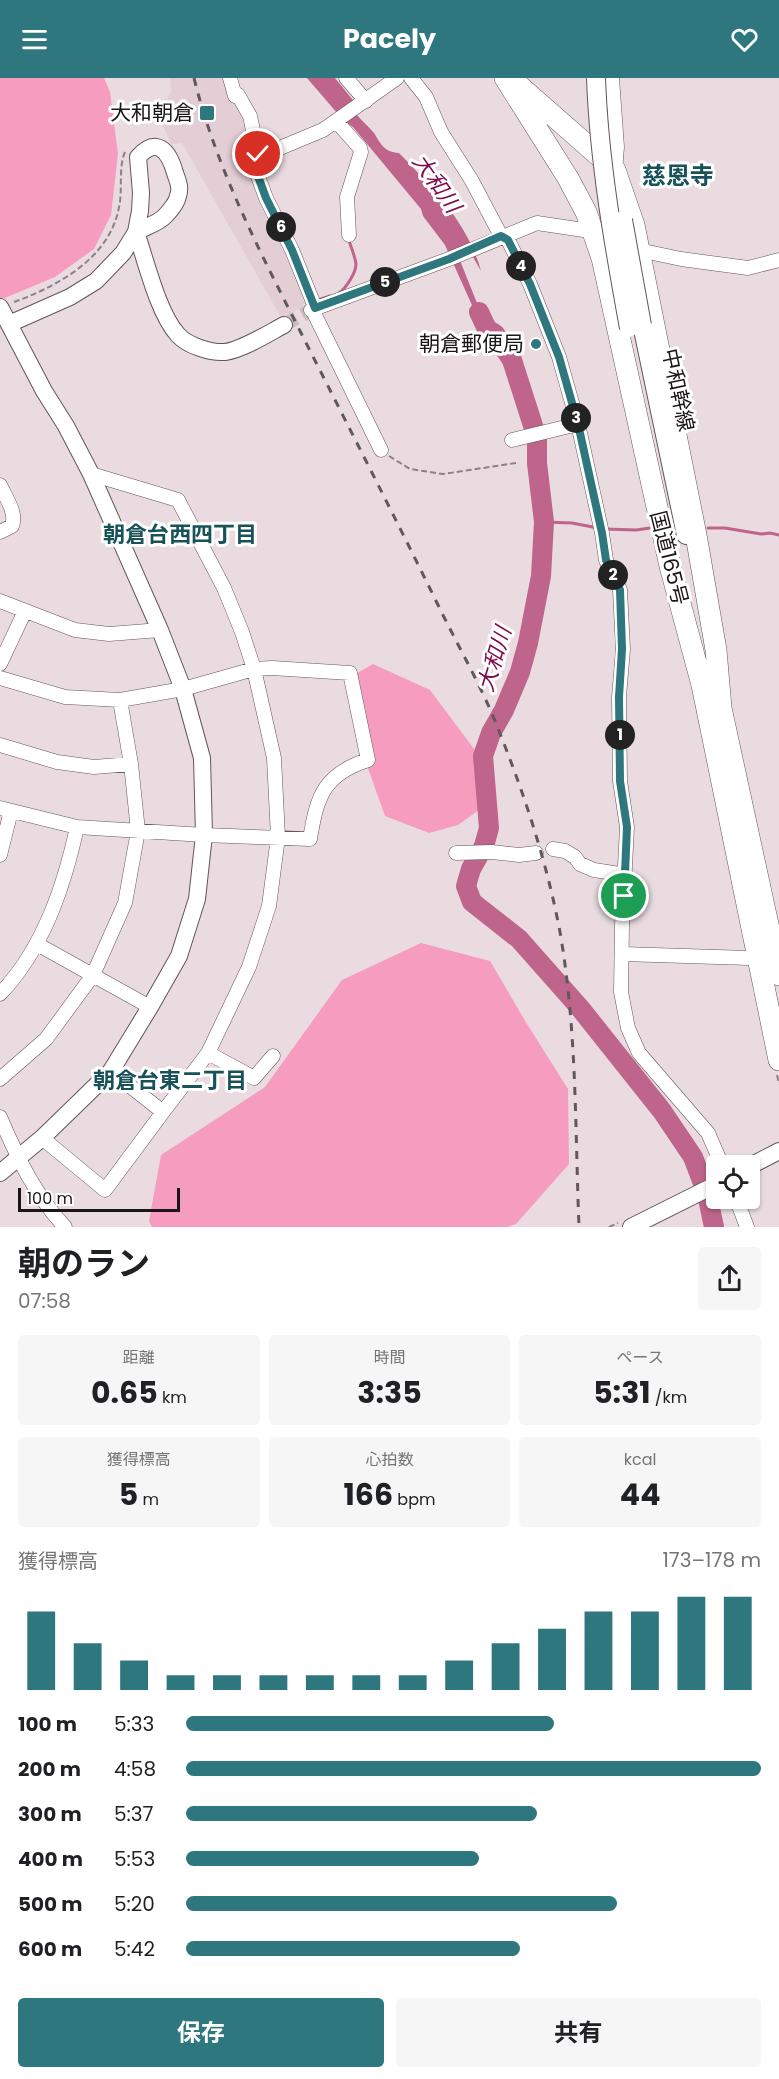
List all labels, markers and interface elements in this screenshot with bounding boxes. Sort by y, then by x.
text: Pacely [343,20,436,57]
icon: menu [18,23,51,56]
icon: heart [728,23,761,56]
place label: 大和朝倉 [110,98,194,127]
marker: 大和朝倉 [198,104,216,122]
pin [232,128,283,179]
icon: check [241,137,274,170]
water label: 大和川 [405,147,469,221]
district label: 慈恩寺 [642,159,714,192]
pin: 6 [266,212,296,242]
text: 6 [276,215,286,238]
pin: 4 [506,251,536,281]
text: 4 [516,254,526,277]
pin: 5 [370,267,400,297]
text: 5 [380,270,390,293]
place label: 朝倉郵便局 [419,329,524,358]
marker: 朝倉郵便局 [529,337,543,351]
street label: 中和幹線 [656,346,701,434]
pin: 3 [561,403,591,433]
text: 3 [571,406,581,429]
street label: 国道165号 [644,508,695,608]
district label: 朝倉台西四丁目 [103,519,257,550]
pin: 2 [598,560,628,590]
text: 2 [608,563,618,586]
water label: 大和川 [470,621,520,695]
pin: 1 [605,720,635,750]
text: 1 [617,723,623,746]
pin [598,870,649,921]
icon: arrive [607,879,640,912]
district label: 朝倉台東二丁目 [93,1065,247,1096]
map controls [706,1155,760,1209]
button: locate [706,1155,760,1209]
scale bar [18,1185,180,1212]
text: 100 m [27,1187,73,1210]
text: 朝のラン [18,1240,150,1287]
button: share [698,1247,761,1310]
text: 07:58 [18,1287,71,1315]
text: 距離 [123,1346,155,1369]
text: 時間 [373,1346,406,1369]
text: ペース [617,1346,664,1369]
text: 0.65 [91,1371,158,1414]
text: 3:35 [357,1371,422,1414]
text: 5:31 [593,1371,651,1414]
text: km [158,1386,187,1409]
text: /km [651,1386,687,1409]
text: 獲得標高 [107,1448,171,1471]
text: 心拍数 [365,1448,414,1471]
text: kcal [624,1448,657,1471]
text: 5 [119,1473,138,1516]
text: 166 [344,1473,393,1516]
text: 44 [620,1473,660,1516]
text: m [138,1488,159,1511]
text: bpm [393,1488,435,1511]
text: 173–178 m [662,1546,761,1574]
text: 獲得標高 [18,1547,98,1575]
text: 100 m [18,1710,77,1738]
text: 5:33 [114,1710,154,1738]
text: 200 m [18,1755,81,1783]
text: 4:58 [114,1755,156,1783]
text: 300 m [18,1800,82,1828]
text: 5:37 [114,1800,154,1828]
text: 400 m [18,1845,83,1873]
text: 5:53 [114,1845,155,1873]
text: 500 m [18,1890,83,1918]
text: 5:20 [114,1890,155,1918]
text: 600 m [18,1935,82,1963]
text: 5:42 [114,1935,155,1963]
button: 保存 [18,1998,384,2067]
button: 共有 [396,1998,761,2067]

